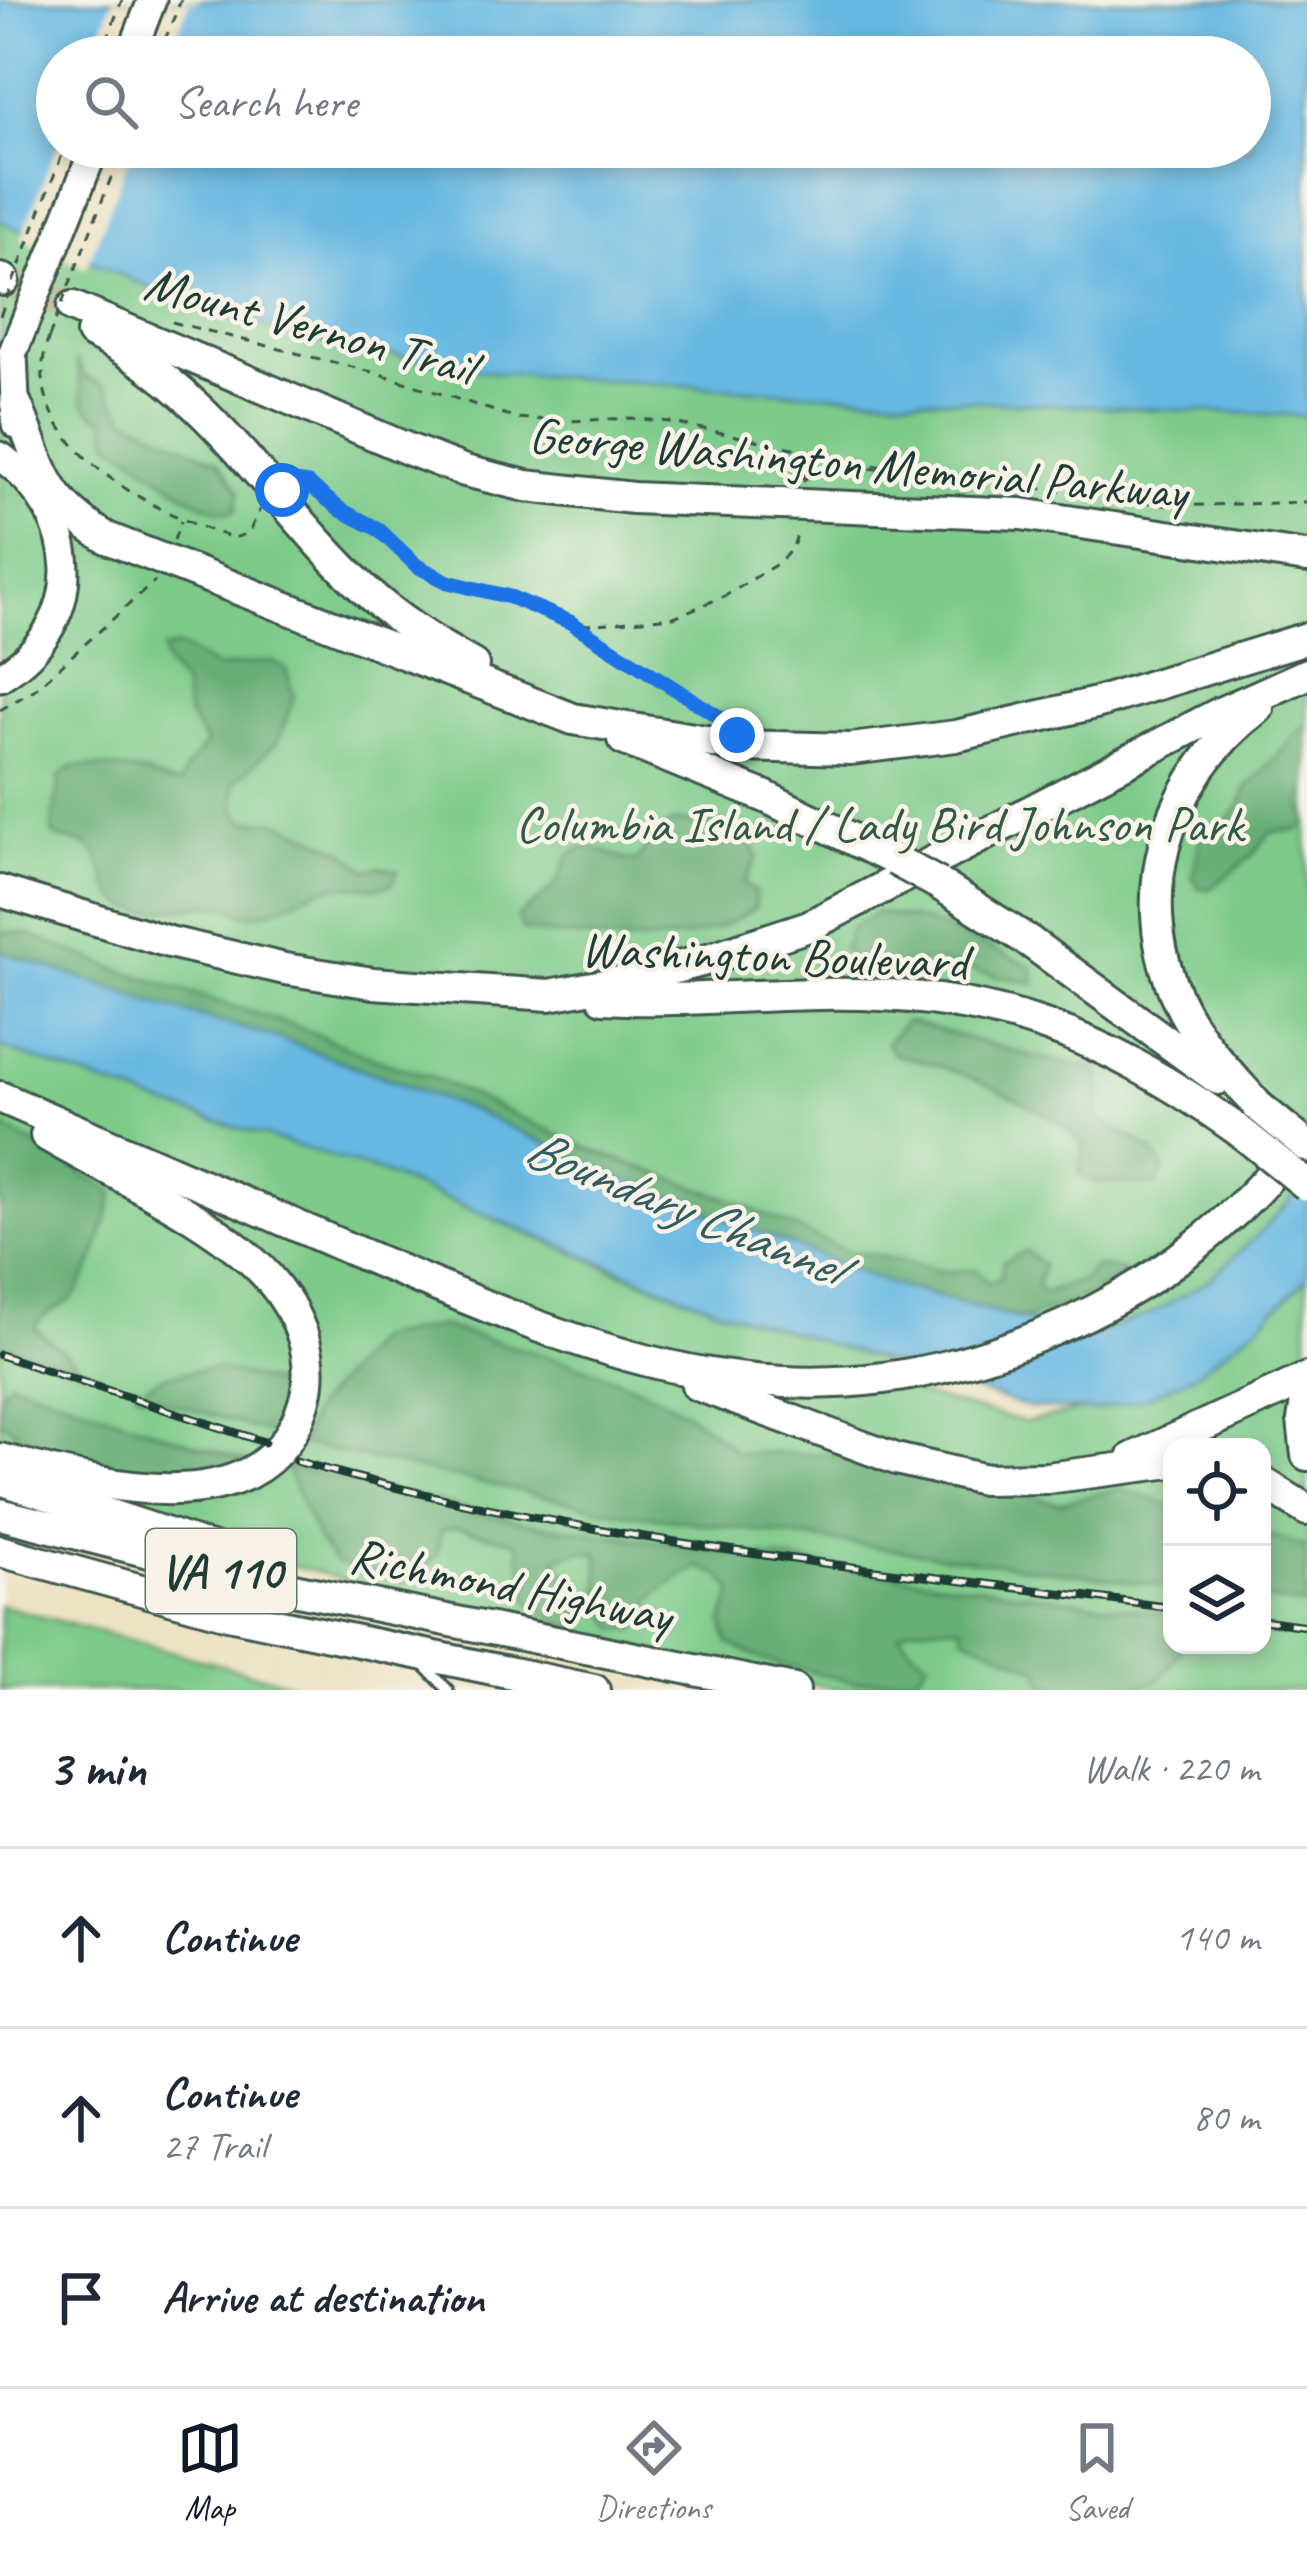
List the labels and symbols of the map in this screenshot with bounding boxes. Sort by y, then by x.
street label: Mount Vernon Trail [138,250,489,402]
street label: George Washington Memorial Parkway [526,402,1194,524]
route start [255,463,309,517]
route end [710,708,764,762]
park label: Columbia Island / Lady Bird Johnson Park [515,792,1246,856]
street label: Washington Boulevard [580,916,975,994]
water label: Boundary Channel [516,1113,867,1307]
street label: Richmond Highway [345,1522,682,1648]
road number: VA 110 [146,1529,296,1613]

